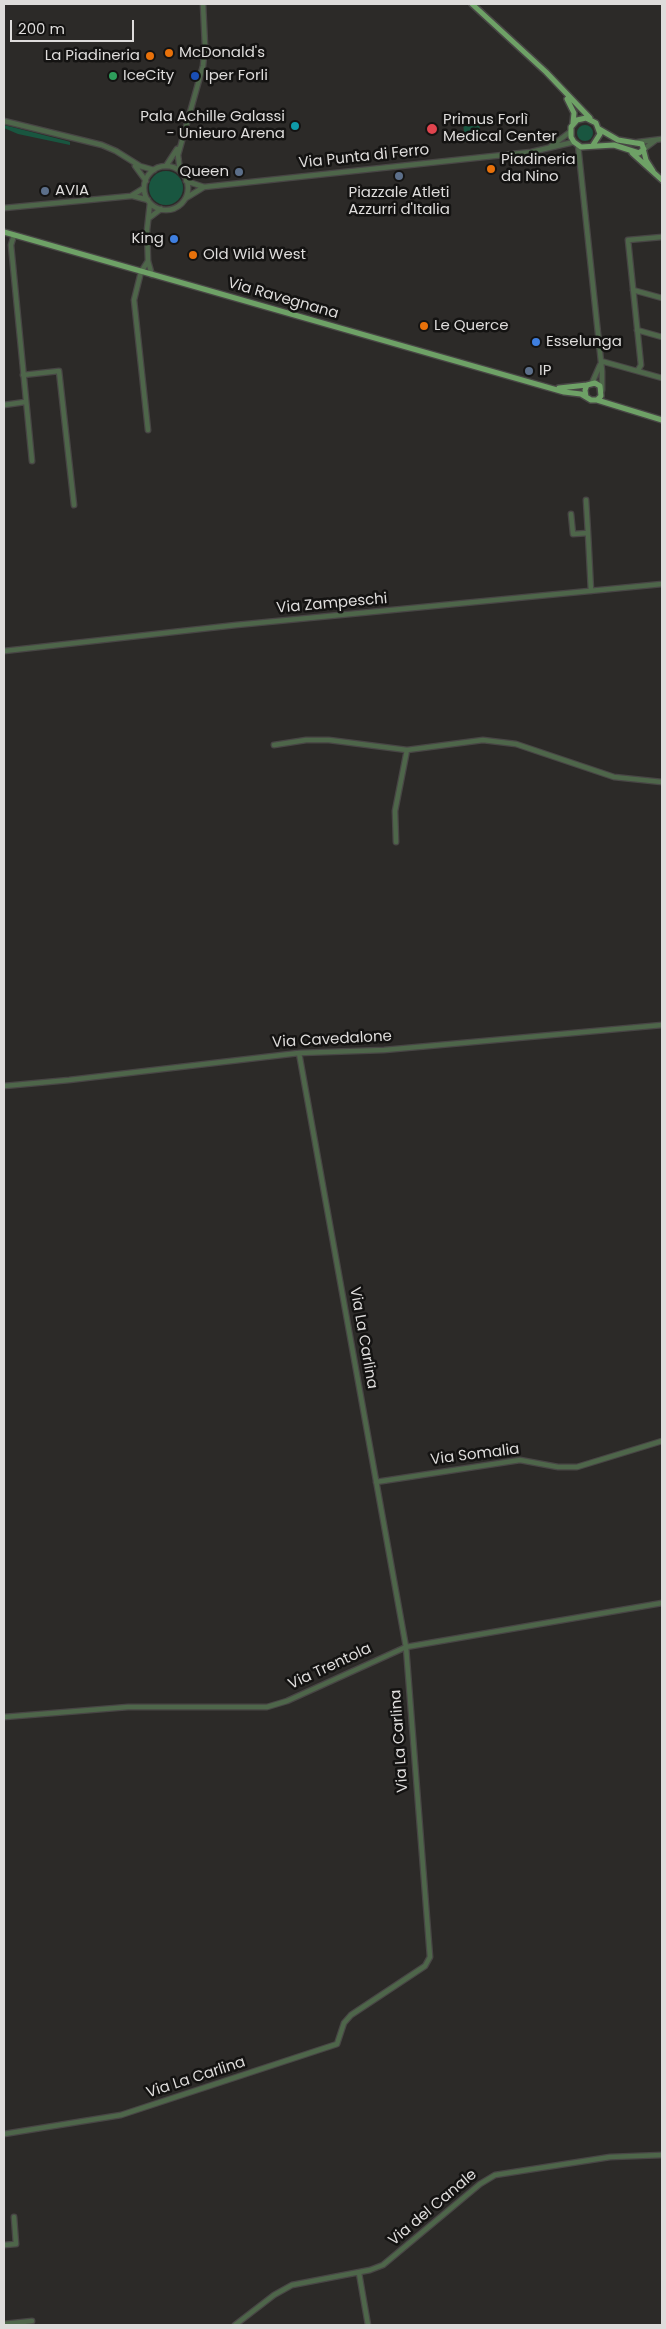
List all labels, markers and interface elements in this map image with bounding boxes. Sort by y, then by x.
scale bar [12,10,136,42]
text: 200 m [18,18,65,39]
place label: McDonald's [179,44,265,62]
place label: La Piadineria [45,47,140,65]
marker: McDonald's [163,47,175,59]
marker: La Piadineria [144,50,156,62]
place label: IceCity [123,67,174,85]
place label: Iper Forli [205,67,268,85]
marker: IceCity [107,70,119,82]
marker: Iper Forli [189,70,201,82]
place label: Pala Achille Galassi - Unieuro Arena [140,108,285,143]
place label: Primus Forlì Medical Center [443,111,557,146]
marker: Pala Achille Galassi - Unieuro Arena [289,120,301,132]
marker: Primus Forlì Medical Center [425,122,439,136]
street label: Via Punta di Ferro [298,141,430,173]
place label: Piadineria da Nino [501,151,576,186]
place label: Queen [179,163,229,181]
marker: Piadineria da Nino [485,163,497,175]
marker: Queen [233,166,245,178]
marker: Piazzale Atleti Azzurri d'Italia [393,170,405,182]
place label: AVIA [55,182,89,200]
place label: Piazzale Atleti Azzurri d'Italia [348,184,450,219]
marker: AVIA [39,185,51,197]
place label: King [132,230,164,248]
marker: King [168,233,180,245]
place label: Old Wild West [203,246,306,264]
marker: Old Wild West [187,249,199,261]
street label: Via Ravegnana [225,275,341,323]
place label: Le Querce [434,317,509,335]
marker: Le Querce [418,320,430,332]
place label: Esselunga [546,333,622,351]
marker: Esselunga [530,336,542,348]
place label: IP [539,362,551,380]
marker: IP [523,365,535,377]
street label: Via Zampeschi [276,590,388,618]
street label: Via Cavedalone [272,1028,392,1052]
street label: Via La Carlina [345,1286,381,1390]
street label: Via Somalia [429,1441,521,1469]
street label: Via Trentola [286,1640,374,1694]
street label: Via La Carlina [387,1689,413,1793]
street label: Via La Carlina [144,2054,248,2102]
street label: Via del Canale [385,2166,481,2250]

